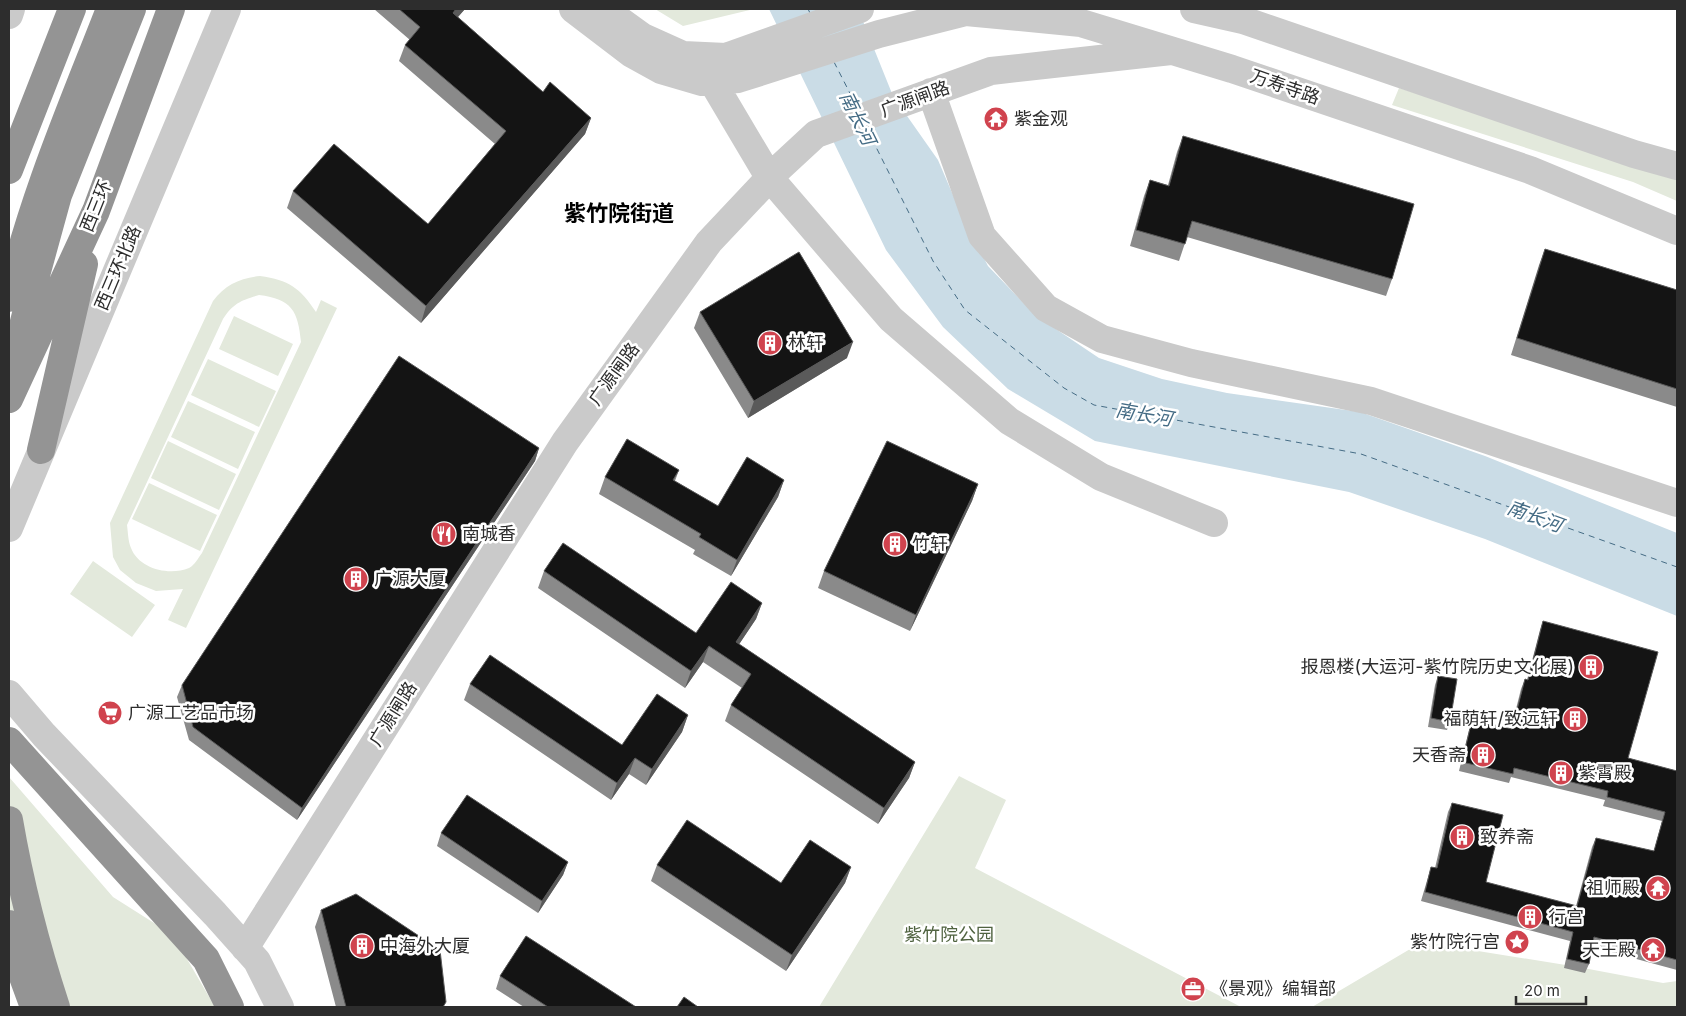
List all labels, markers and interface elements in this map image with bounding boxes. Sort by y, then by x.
street label: 万寿寺路 [1248,65,1323,108]
street label: 广源闸路 [877,76,952,121]
water label: 南长河 [835,88,882,152]
temple icon: 紫金观 [983,106,1009,132]
place label: 紫金观 [1014,108,1068,129]
street label: 西三环 [76,177,115,235]
district label: 紫竹院街道 [564,200,674,226]
street label: 西三环北路 [90,222,145,313]
building icon: 林轩 [757,330,783,356]
place label: 林轩 [788,332,824,353]
street label: 广源闸路 [584,338,643,409]
water label: 南长河 [1114,398,1178,431]
water label: 南长河 [1504,496,1569,538]
restaurant icon: 南城香 [431,521,457,547]
place label: 南城香 [462,523,516,544]
building icon: 竹轩 [882,531,908,557]
place label: 竹轩 [912,533,948,554]
building icon: 广源大厦 [343,566,369,592]
place label: 广源大厦 [374,568,446,589]
building icon: 报恩楼(大运河-紫竹院历史文化展) [1578,654,1604,680]
place label: 报恩楼(大运河-紫竹院历史文化展) [1301,656,1574,677]
street label: 广源闸路 [365,678,421,750]
supermarket icon: 广源工艺品市场 [97,700,123,726]
place label: 广源工艺品市场 [128,702,254,723]
building icon: 福荫轩/致远轩 [1562,706,1588,732]
place label: 福荫轩/致远轩 [1444,708,1558,729]
building icon: 天香斋 [1470,742,1496,768]
place label: 天香斋 [1412,744,1466,765]
building icon: 紫霄殿 [1548,760,1574,786]
place label: 紫霄殿 [1578,762,1632,783]
building icon: 致养斋 [1449,824,1475,850]
place label: 致养斋 [1480,826,1534,847]
temple icon: 祖师殿 [1645,875,1671,901]
place label: 祖师殿 [1586,877,1640,898]
building icon: 行宫 [1517,904,1543,930]
place label: 行宫 [1548,906,1584,927]
park label: 紫竹院公园 [904,924,994,945]
place icon: 紫竹院行宫 [1504,929,1530,955]
place label: 紫竹院行宫 [1410,931,1500,952]
building icon: 中海外大厦 [349,933,375,959]
place label: 中海外大厦 [380,935,470,956]
temple icon: 天王殿 [1640,937,1666,963]
place label: 天王殿 [1582,939,1636,960]
scale bar [1516,974,1586,1006]
office icon: 《景观》编辑部 [1180,976,1206,1002]
place label: 《景观》编辑部 [1210,978,1336,999]
text: 20 m [1524,981,1560,1000]

